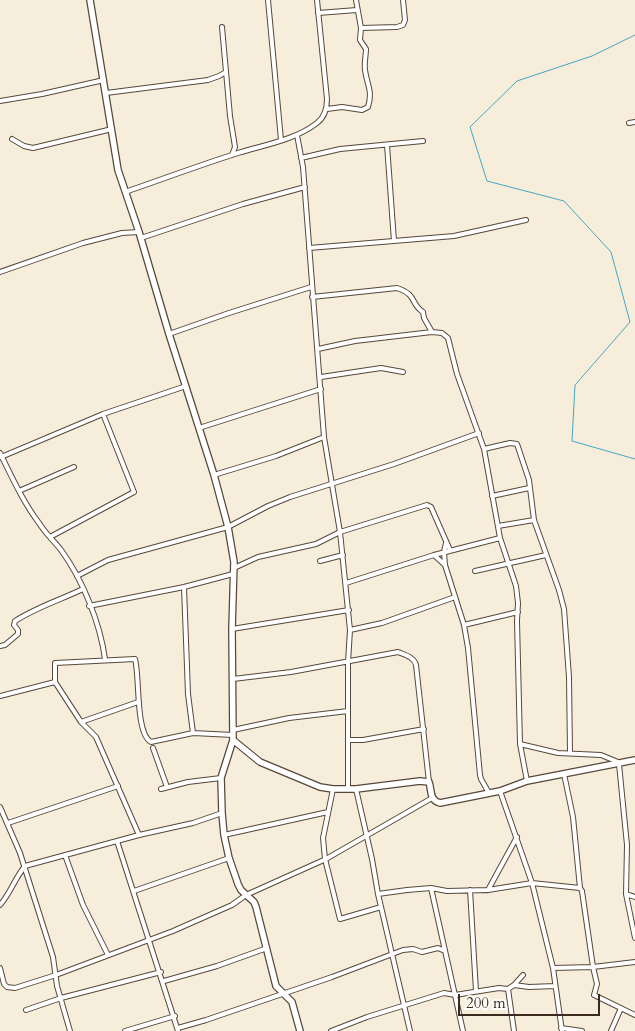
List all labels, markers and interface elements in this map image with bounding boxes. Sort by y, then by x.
scale bar [460,984,602,1016]
text: 200 m [466,993,506,1013]

